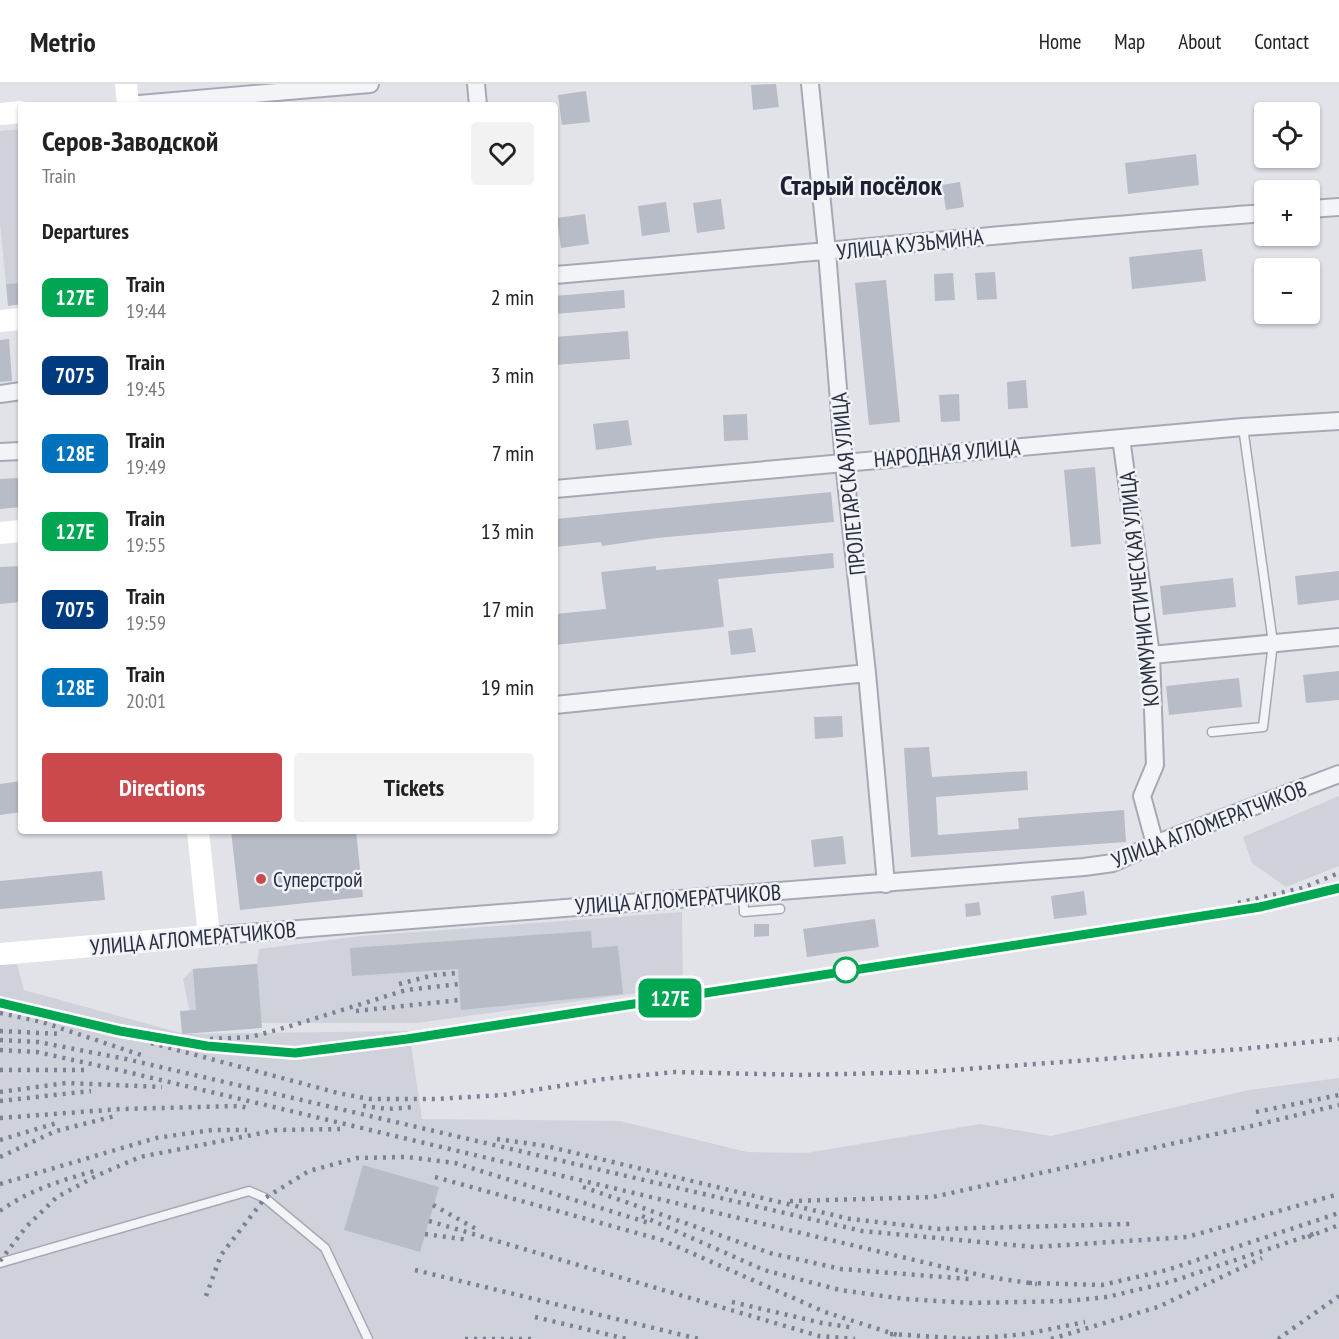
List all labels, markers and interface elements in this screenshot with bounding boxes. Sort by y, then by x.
text: Metrio [30,23,96,60]
text: Home [1039,28,1081,55]
text: Map [1114,28,1145,55]
text: About [1178,28,1221,55]
text: Contact [1254,28,1309,55]
map controls [1254,102,1320,324]
button: locate [1254,102,1320,168]
text: Серов-Заводской [42,122,218,159]
button: heart [471,122,534,185]
text: Train [42,163,76,189]
district label: Старый посёлок [780,166,942,203]
button: + [1254,180,1320,246]
text: Departures [42,217,129,245]
street label: УЛИЦА КУЗЬМИНА [835,222,985,266]
button: − [1254,258,1320,324]
text: Train [126,270,165,298]
text: 2 min [491,283,534,311]
text: 127Е [55,284,95,311]
text: 19:44 [126,298,166,324]
text: Train [126,348,165,376]
text: 3 min [491,361,534,389]
text: 7075 [55,362,95,389]
text: 19:45 [126,376,166,402]
street label: ПРОЛЕТАРСКАЯ УЛИЦА [824,391,872,577]
text: Train [126,426,165,454]
street label: НАРОДНАЯ УЛИЦА [873,433,1022,473]
text: 7 min [492,439,534,467]
text: 128Е [55,440,95,467]
text: 19:49 [126,454,166,480]
street label: КОММУНИСТИЧЕСКАЯ УЛИЦА [1113,469,1165,708]
text: Train [126,504,165,532]
text: 13 min [481,517,534,545]
text: 127Е [55,518,95,545]
text: 19:55 [126,532,166,558]
text: Train [126,582,165,610]
text: 17 min [482,595,534,623]
text: 7075 [55,596,95,623]
text: 19:59 [126,610,166,636]
text: Train [126,660,165,688]
text: 19 min [481,673,534,701]
text: 128Е [55,674,95,701]
text: 20:01 [126,688,166,714]
button: Directions [42,753,282,822]
button: Tickets [294,753,534,822]
street label: УЛИЦА АГЛОМЕРАТЧИКОВ [1108,774,1310,874]
place label: Суперстрой [273,865,363,893]
marker: Суперстрой [254,872,268,886]
street label: УЛИЦА АГЛОМЕРАТЧИКОВ [574,878,782,920]
street label: УЛИЦА АГЛОМЕРАТЧИКОВ [89,915,297,961]
unlabelled marker [833,957,859,983]
line badge: 127Е [628,978,712,1018]
text: 127Е [650,985,690,1012]

